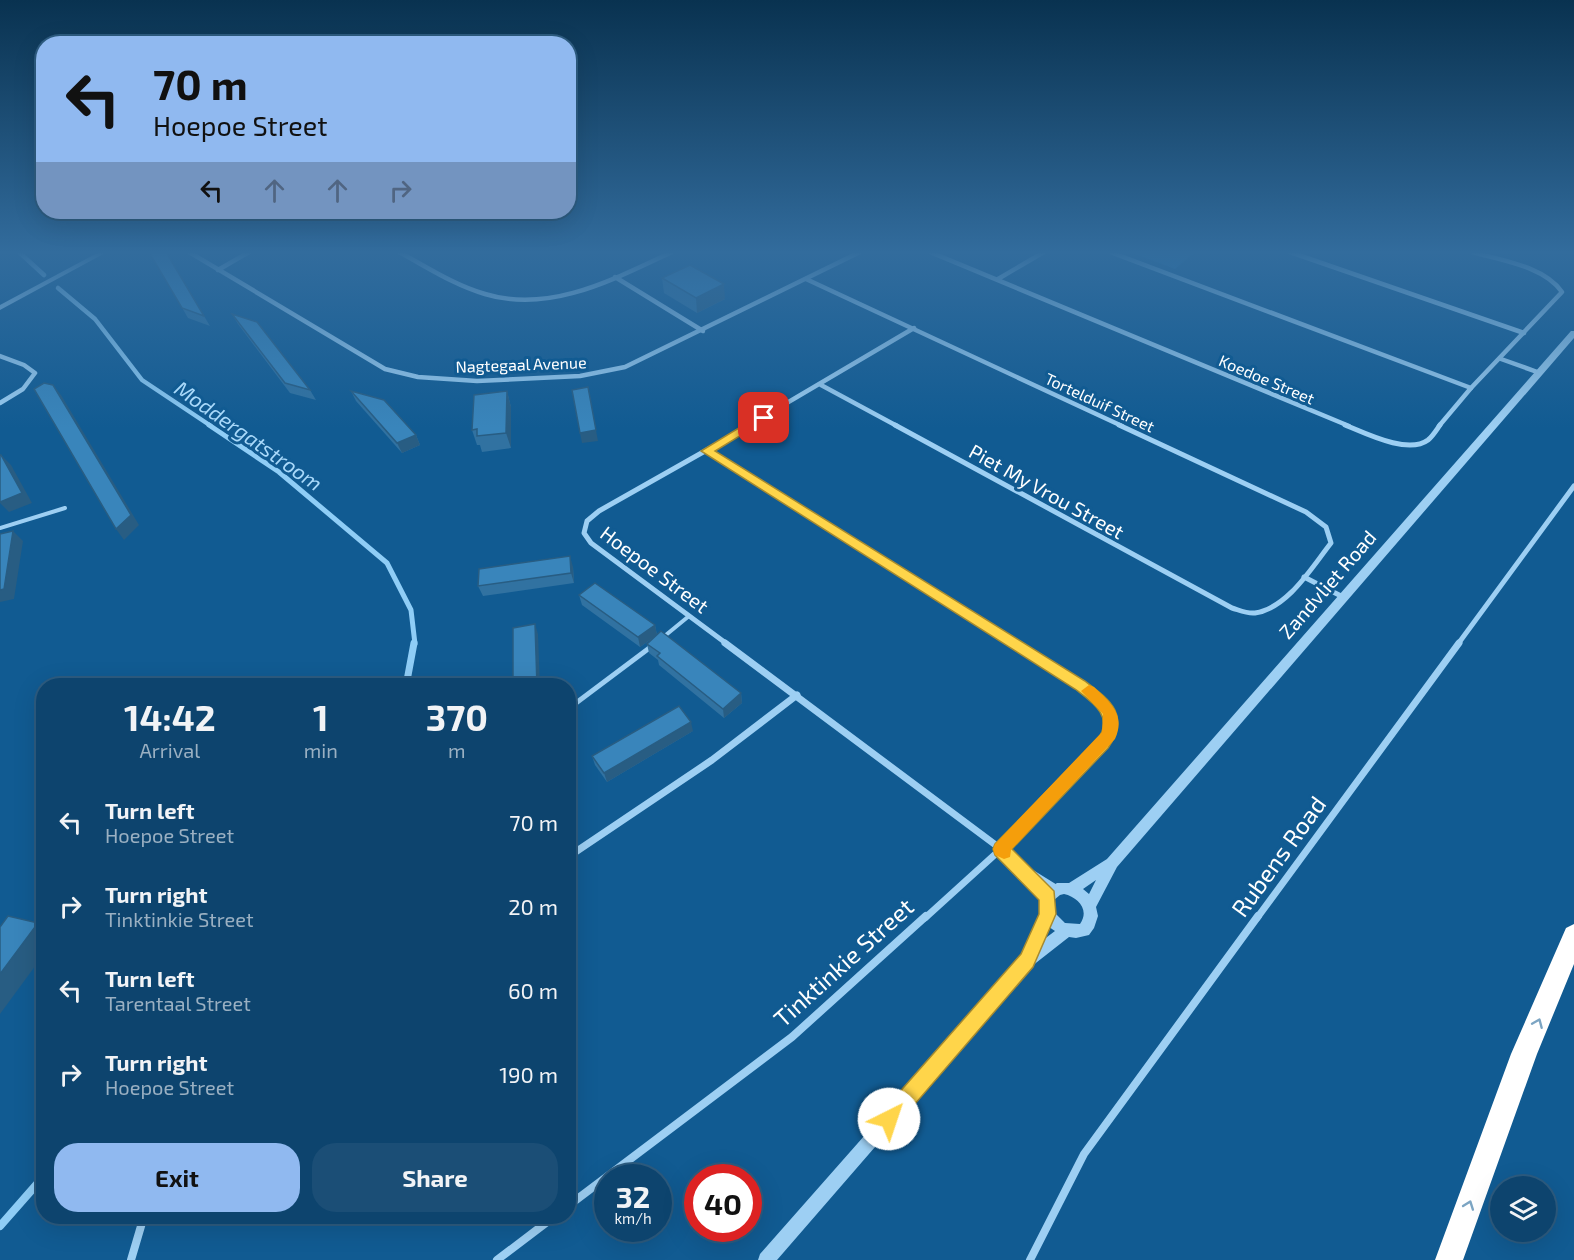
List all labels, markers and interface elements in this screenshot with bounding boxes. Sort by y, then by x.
text: 70 m [153,58,248,108]
icon: left [54,60,132,138]
text: Hoepoe Street [153,109,327,141]
icon: left [195,174,228,207]
icon: ahead [258,174,291,207]
icon: ahead [321,174,354,207]
icon: right [384,174,417,207]
street label: Koedoe Street [1216,350,1318,408]
street label: Nagtegaal Avenue [455,352,587,376]
street label: Tortelduif Street [1042,368,1158,436]
water label: Moddergatstroom [170,375,328,495]
pin [738,392,789,443]
icon: arrive [747,401,780,434]
street label: Piet My Vrou Street [965,438,1129,544]
street label: Hoepoe Street [596,521,714,618]
street label: Zandvliet Road [1273,525,1381,643]
text: 14:42 [124,695,216,738]
text: 1 [313,695,328,738]
text: 370 [426,695,488,738]
text: Arrival [139,738,200,762]
text: min [304,738,338,762]
text: m [448,738,466,762]
street label: Rubens Road [1225,790,1331,922]
text: Turn left [105,797,194,823]
icon: left [54,806,87,839]
text: 70 m [509,809,558,835]
text: Hoepoe Street [105,823,234,847]
text: Turn right [105,881,207,907]
icon: right [54,890,87,923]
street label: Tinktinkie Street [767,892,919,1032]
text: 20 m [508,893,558,919]
text: Tinktinkie Street [105,907,254,931]
text: Turn left [105,965,194,991]
icon: left [54,974,87,1007]
text: 60 m [508,977,558,1003]
text: Tarentaal Street [105,991,251,1015]
one-way arrow [1530,1018,1542,1029]
text: Turn right [105,1049,207,1075]
icon: right [54,1058,87,1091]
text: 190 m [499,1061,558,1087]
text: Hoepoe Street [105,1075,234,1099]
position arrow [857,1087,921,1151]
button: Exit [54,1143,300,1212]
button: Share [312,1143,558,1212]
speed limit sign: 40 [684,1164,762,1242]
map controls [1490,1176,1556,1242]
button: layers [1490,1176,1556,1242]
text: 32 [616,1178,650,1214]
one-way arrow [1462,1200,1474,1211]
text: km/h [614,1209,652,1227]

